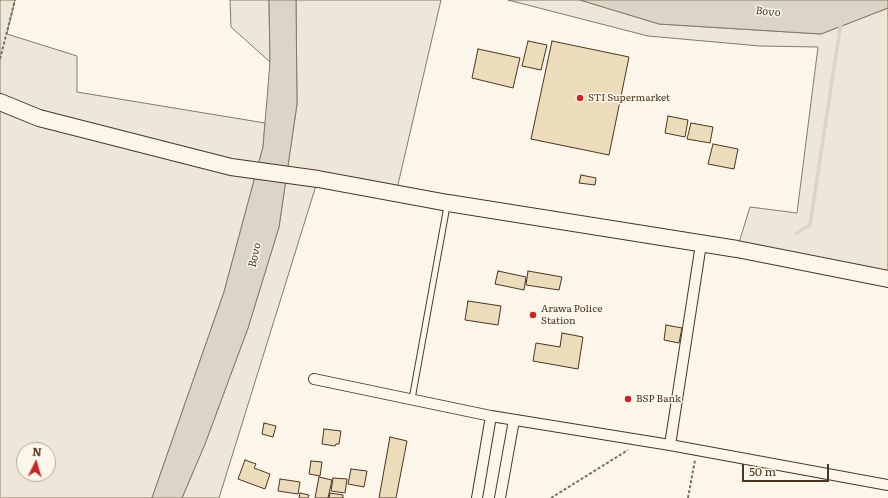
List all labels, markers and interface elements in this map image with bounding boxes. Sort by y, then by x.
water label: Bovo [755,4,781,20]
place label: STI Supermarket [588,92,670,104]
marker: STI Supermarket [575,93,585,103]
water label: Bovo [246,241,264,269]
place label: Arawa Police Station [541,303,602,326]
marker: Arawa Police Station [528,310,538,320]
place label: BSP Bank [636,393,681,405]
marker: BSP Bank [623,394,633,404]
north arrow [16,442,56,482]
text: N [32,443,42,459]
scale bar [744,456,831,482]
text: 50 m [749,462,776,480]

